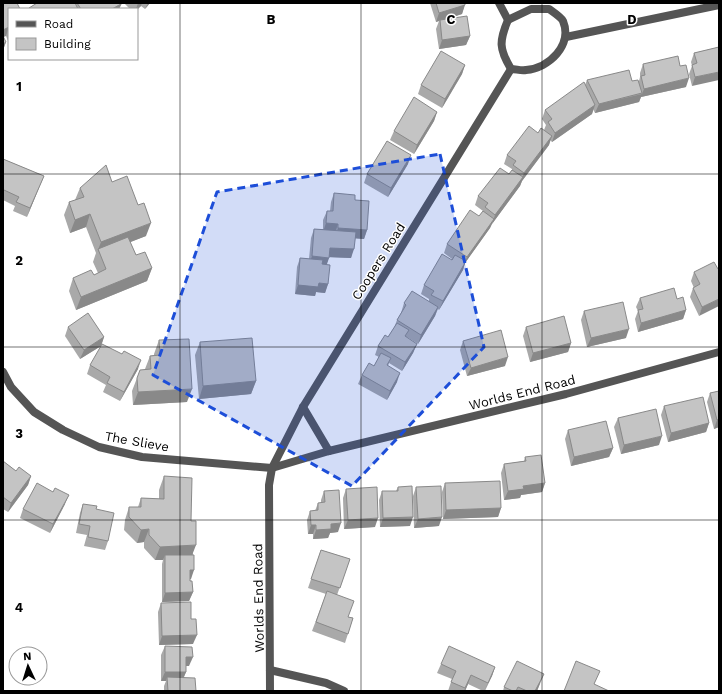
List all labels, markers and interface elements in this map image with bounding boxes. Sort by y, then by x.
legend [8,8,138,60]
text: B [267,12,276,27]
text: C [447,12,456,27]
text: D [627,12,637,27]
text: Road [44,17,73,31]
text: Building [44,37,91,51]
text: 1 [16,79,22,94]
street label: Coopers Road [349,220,408,303]
text: 2 [15,253,23,268]
street label: Worlds End Road [467,372,577,413]
text: 3 [15,426,23,441]
street label: The Slieve [104,428,170,455]
street label: Worlds End Road [250,543,267,653]
text: 4 [15,600,24,615]
north arrow [8,646,48,686]
text: N [23,650,32,663]

